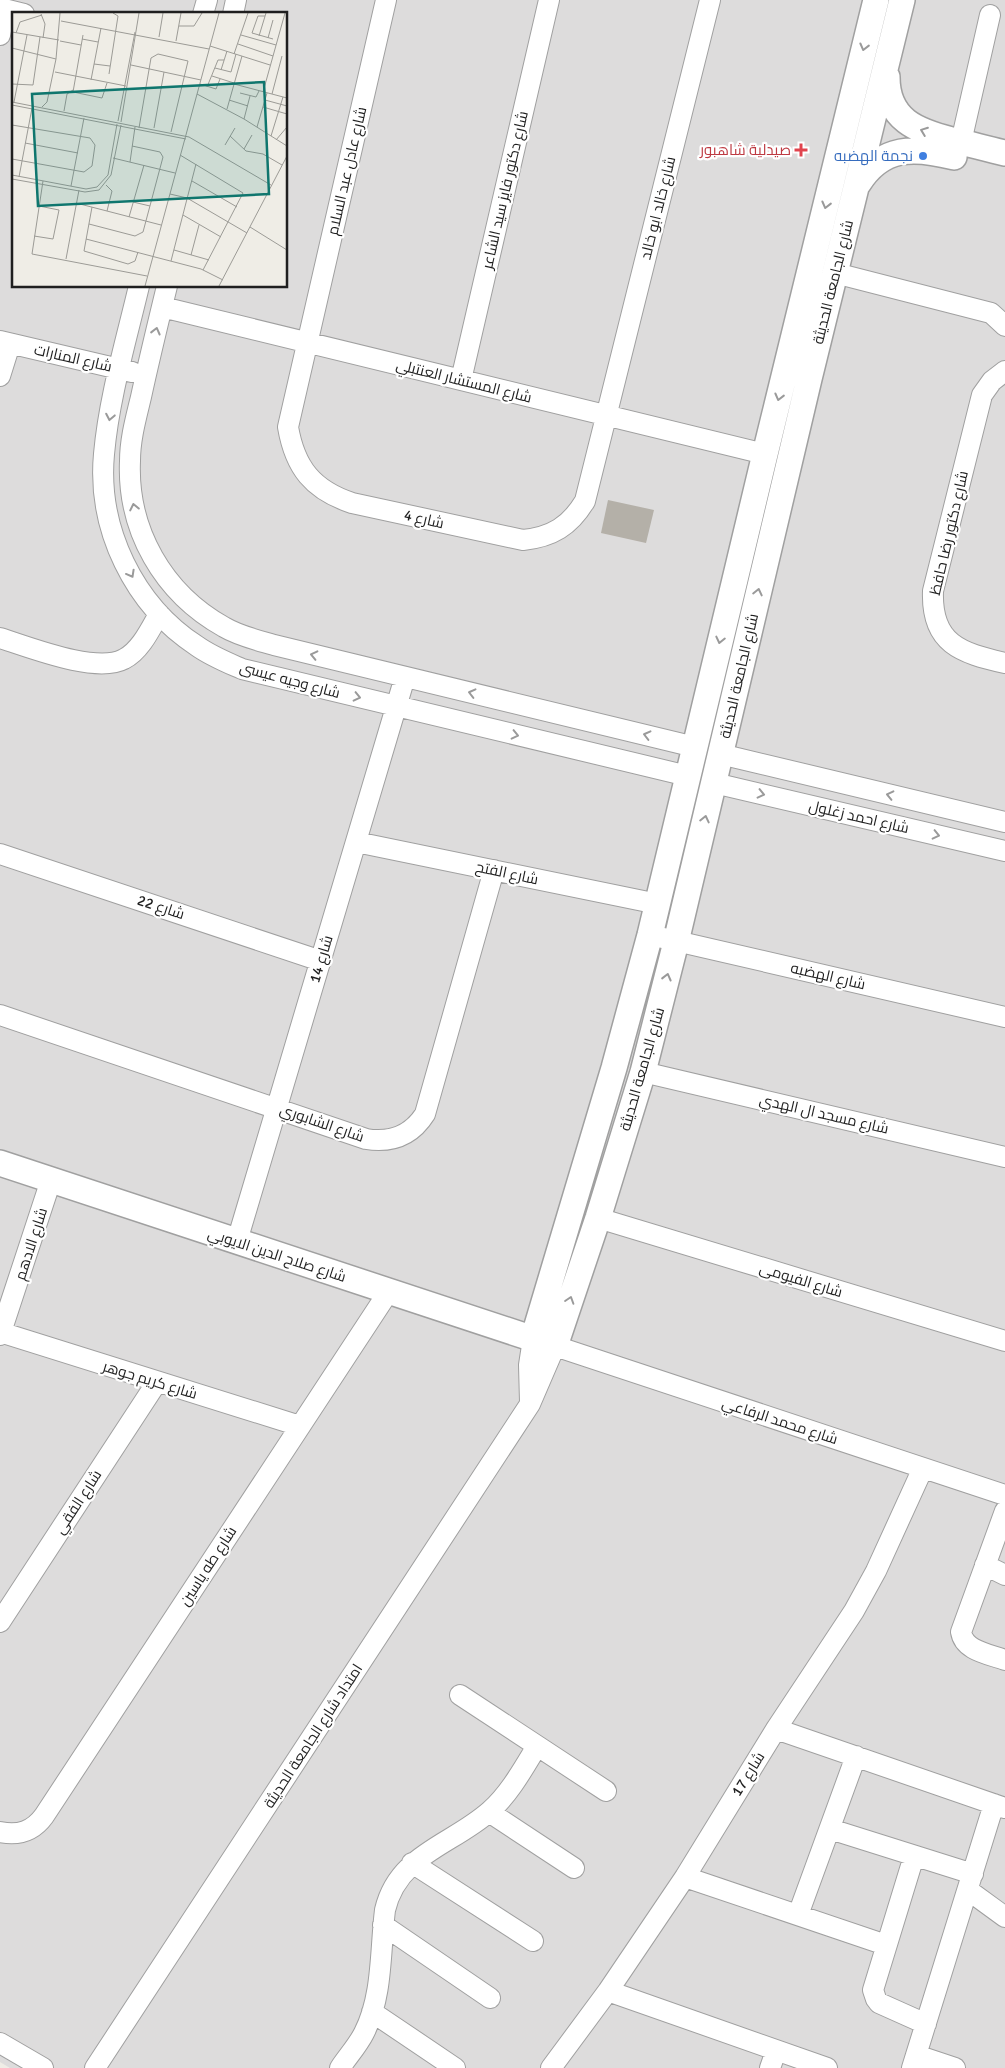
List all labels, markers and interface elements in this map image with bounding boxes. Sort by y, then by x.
inset map [12,12,288,288]
one-way arrow [859,43,870,52]
street label: شارع عادل عبد السلام [323,105,372,237]
street label: شارع دكتور فايز سيد الشاعر [478,109,534,272]
one-way arrow [920,127,929,137]
place label: صيدلية شاهبور [699,141,791,159]
marker: صيدلية شاهبور [795,144,807,156]
place label: نجمة الهضبه [834,147,913,166]
marker: نجمة الهضبه [917,150,929,162]
street label: شارع خالد ابو خالد [637,155,681,262]
one-way arrow [821,201,832,210]
street label: شارع الجامعة الحديثة [809,218,859,346]
one-way arrow [151,328,161,336]
street label: شارع المنارات [32,340,114,378]
street label: شارع المستشار العنتبلي [394,355,534,409]
one-way arrow [774,393,785,402]
one-way arrow [105,413,116,422]
street label: شارع دكتور رضا حافظ [926,469,974,597]
one-way arrow [129,503,140,511]
street label: شارع 4 [402,506,446,534]
one-way arrow [124,569,134,578]
one-way arrow [752,588,763,597]
street label: شارع الجامعة الحديثة [716,612,764,741]
one-way arrow [715,636,726,645]
one-way arrow [310,650,319,661]
street label: شارع وجيه عيسى [237,658,342,704]
one-way arrow [468,688,477,699]
one-way arrow [352,691,361,702]
one-way arrow [510,729,519,740]
one-way arrow [643,730,652,741]
one-way arrow [757,788,766,799]
one-way arrow [886,790,894,800]
street label: شارع احمد زغلول [807,797,911,839]
one-way arrow [699,814,710,823]
one-way arrow [932,829,941,840]
street label: شارع الفتح [473,858,540,890]
street label: شارع 22 [135,891,187,925]
street label: شارع 14 [305,933,339,985]
street label: شارع الهضبه [788,959,867,995]
one-way arrow [661,972,672,981]
street label: شارع الجامعة الحديثة [616,1005,670,1133]
street label: شارع مسجد ال الهدي [757,1090,890,1141]
street label: شارع الشابوري [277,1100,366,1149]
street label: شارع الادهم [11,1205,53,1283]
street label: شارع صلاح الدين الايوبي [205,1224,348,1289]
street label: شارع الفيومى [757,1259,845,1303]
one-way arrow [565,1296,575,1305]
street label: شارع كريم جوهر [99,1357,200,1405]
street label: شارع محمد الرفاعي [719,1394,840,1451]
street label: شارع الفقي [51,1467,108,1539]
street label: شارع طه ياسين [176,1523,242,1610]
street label: امتداد شارع الجامعة الحديثة [260,1661,368,1812]
street label: شارع 17 [728,1749,770,1800]

